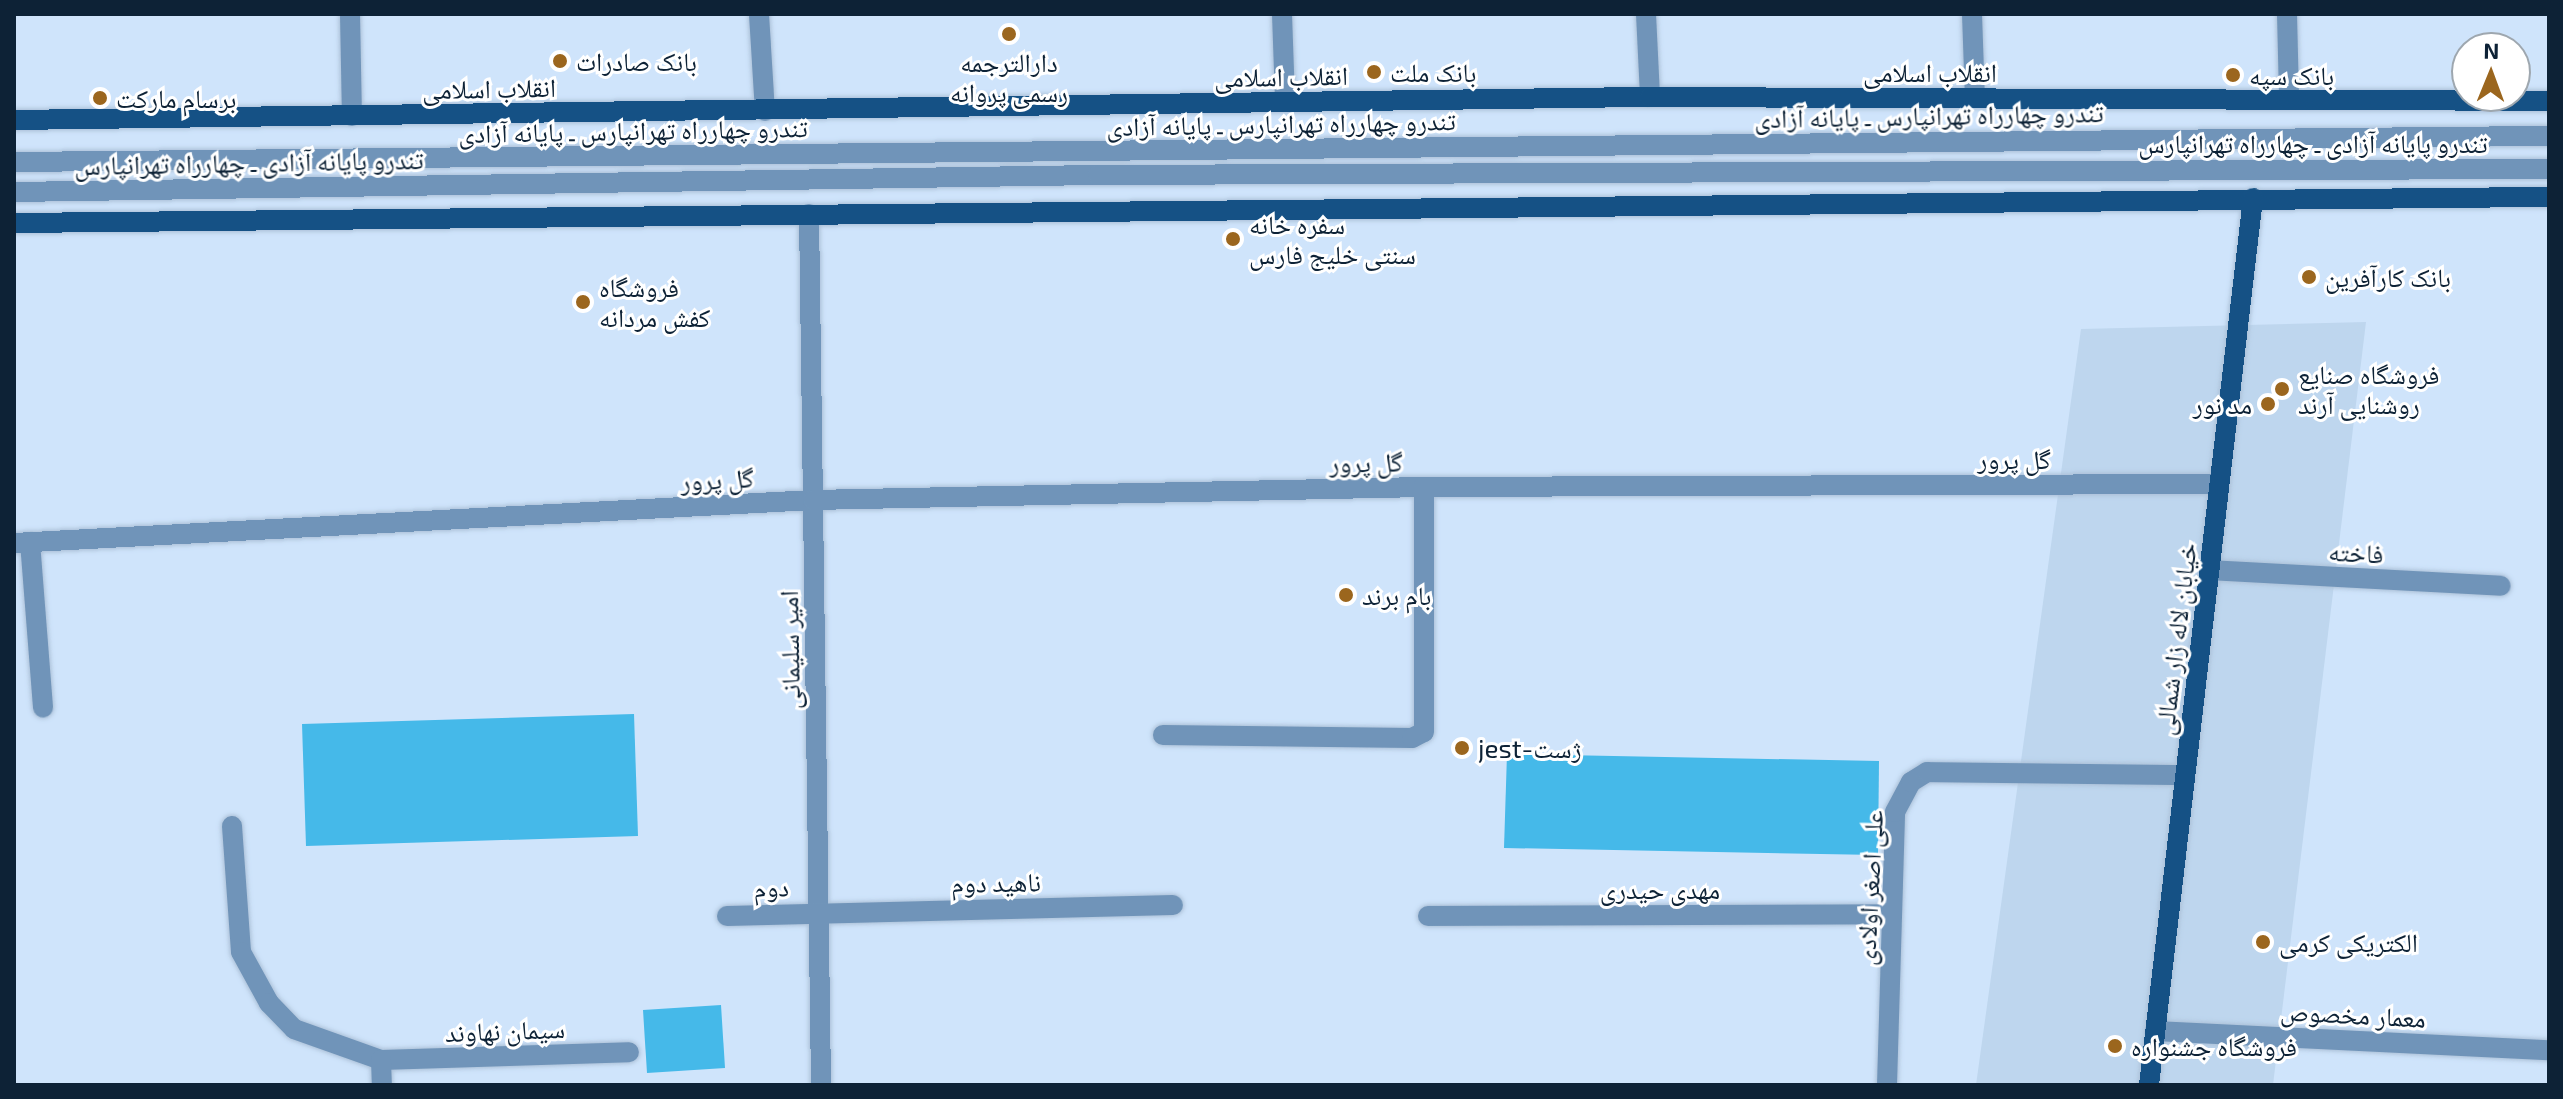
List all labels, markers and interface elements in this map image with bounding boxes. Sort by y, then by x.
marker: دارالترجمه رسمی پروانه [1000,25,1018,43]
north arrow [2451,32,2531,112]
text: N [2483,37,2500,63]
place label: بانک صادرات [576,45,697,77]
place label: دارالترجمه رسمی پروانه [950,46,1068,108]
marker: بانک صادرات [551,52,569,70]
place label: بانک ملت [1390,56,1476,88]
street label: انقلاب اسلامی [1863,56,1997,88]
street label: انقلاب اسلامی [1214,59,1348,93]
place label: بانک سپه [2249,59,2334,91]
marker: بانک ملت [1365,63,1383,81]
marker: بانک سپه [2224,66,2242,84]
street label: انقلاب اسلامی [422,71,556,105]
place label: برسام مارکت [116,82,236,114]
marker: برسام مارکت [91,89,109,107]
street label: تندرو چهارراه تهرانپارس ـ پایانه آزادی [1754,96,2104,134]
street label: تندرو چهارراه تهرانپارس ـ پایانه آزادی [1106,104,1456,142]
street label: تندرو چهارراه تهرانپارس ـ پایانه آزادی [458,111,808,149]
street label: تندرو پایانه آزادی ـ چهارراه تهرانپارس [2138,127,2488,159]
street label: تندرو پایانه آزادی ـ چهارراه تهرانپارس [74,143,424,181]
place label: سفره خانه سنتی خلیج فارس [1249,208,1416,270]
marker: سفره خانه سنتی خلیج فارس [1224,230,1242,248]
place label: بانک کارآفرین [2325,261,2451,293]
marker: بانک کارآفرین [2300,268,2318,286]
place label: فروشگاه کفش مردانه [599,271,710,332]
marker: فروشگاه کفش مردانه [574,293,592,311]
place label: فروشگاه صنایع روشنایی آرند [2298,358,2440,420]
marker: فروشگاه صنایع روشنایی آرند [2273,380,2291,398]
place label: مد نور [2193,388,2252,420]
marker: مد نور [2259,395,2277,413]
street label: گل پرور [1977,443,2051,475]
street label: گل پرور [1329,446,1403,478]
street label: گل پرور [679,461,755,497]
street label: فاخته [2328,535,2384,569]
street label: خیابان لاله زار شمالی [2148,541,2202,737]
place label: بام برند [1362,579,1431,611]
marker: بام برند [1337,586,1355,604]
street label: امیر سلیمانی [772,590,806,710]
place label: jest-ژست [1478,732,1582,764]
marker: jest-ژست [1453,739,1471,757]
street label: علی اصغر اولادی [1849,810,1889,966]
street label: ناهید دوم [951,866,1041,898]
street label: دوم [752,870,790,904]
street label: مهدی حیدری [1600,873,1720,905]
place label: الکتریکی کرمی [2279,926,2418,958]
marker: الکتریکی کرمی [2254,933,2272,951]
street label: معمار مخصوص [2279,995,2427,1033]
street label: سیمان نهاوند [444,1012,566,1048]
place label: فروشگاه جشنواره [2131,1030,2297,1062]
marker: فروشگاه جشنواره [2106,1037,2124,1055]

